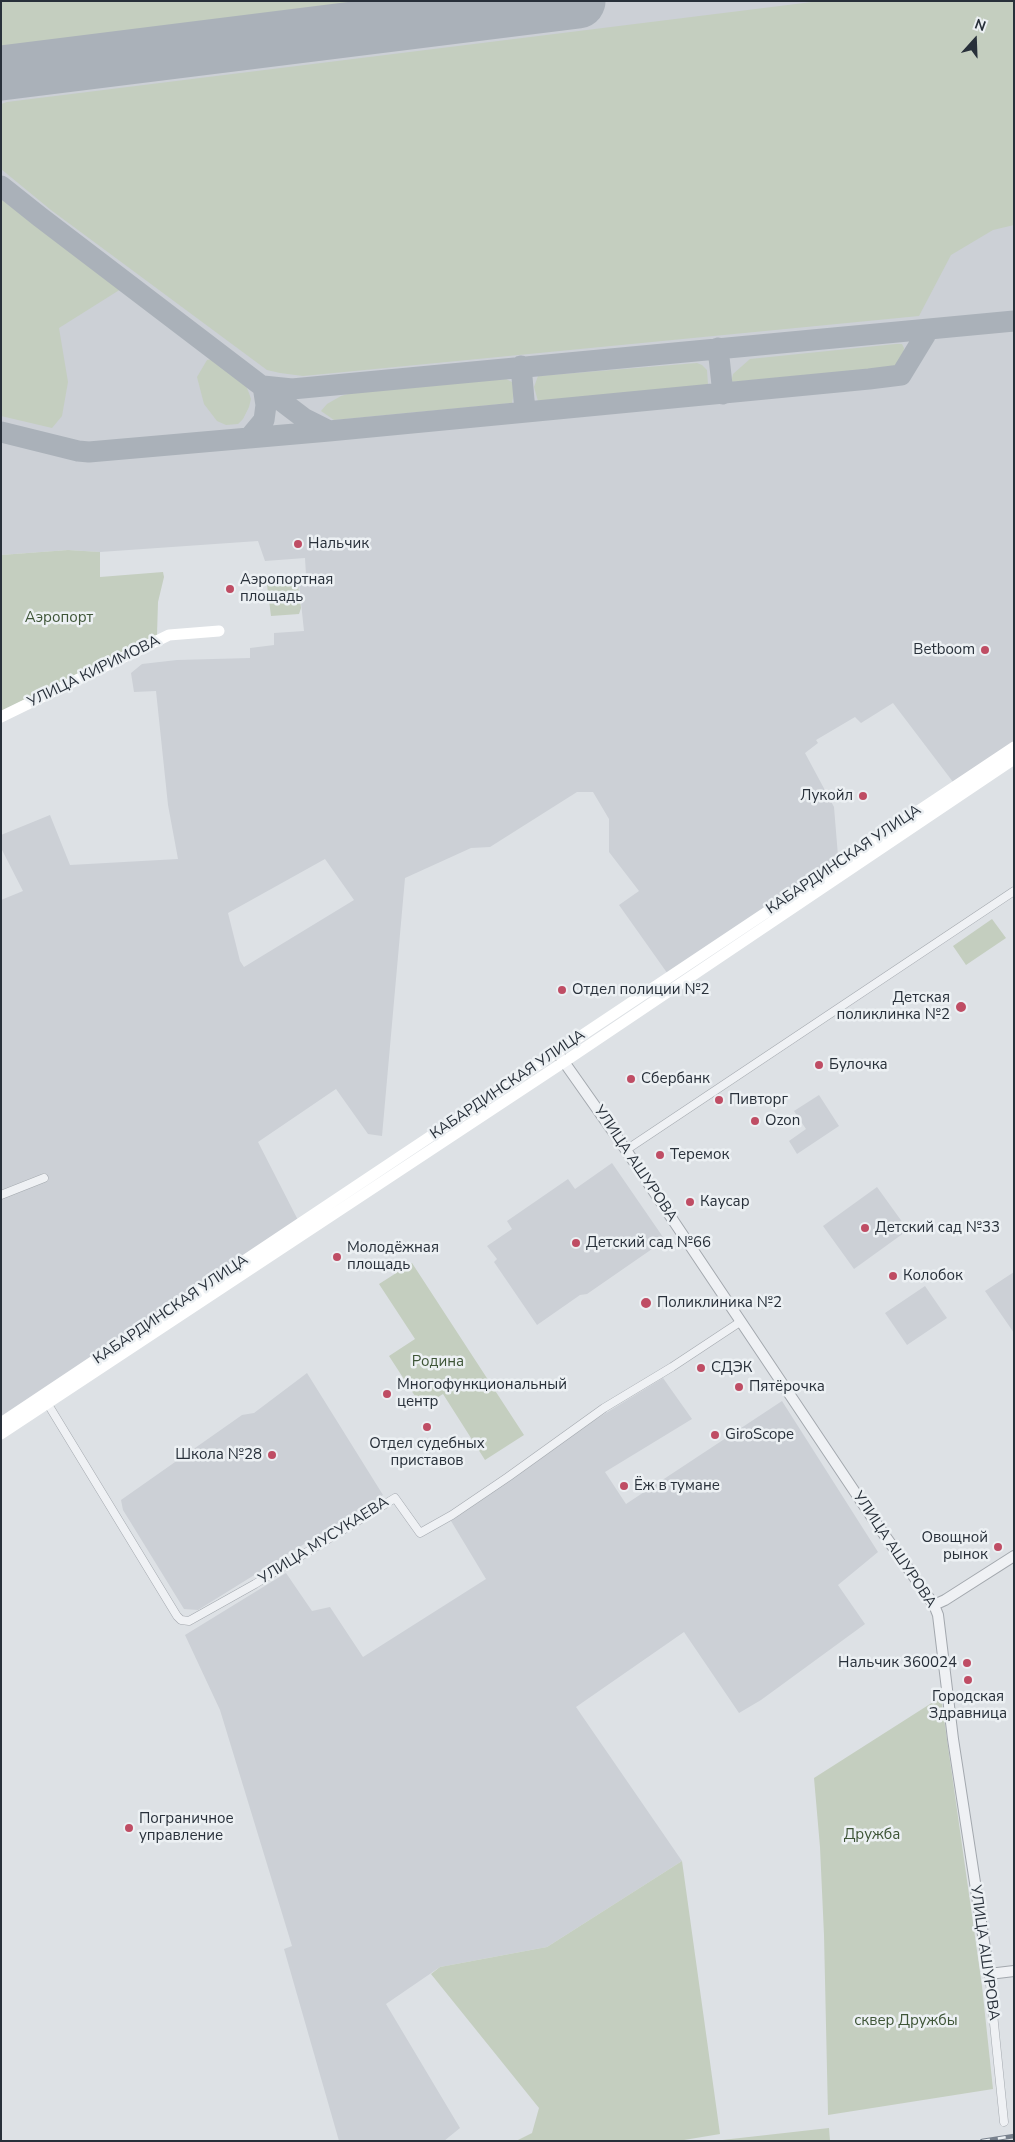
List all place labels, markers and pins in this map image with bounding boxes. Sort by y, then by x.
place label: Нальчик [308,535,369,553]
marker: Нальчик [292,538,304,550]
place label: Аэропортная площадь [240,571,333,606]
marker: Аэропортная площадь [224,583,236,595]
place label: Betboom [913,641,975,659]
marker: Betboom [979,644,991,656]
place label: Лукойл [800,787,853,805]
marker: Лукойл [857,790,869,802]
place label: Отдел полиции №2 [572,981,710,999]
marker: Отдел полиции №2 [556,984,568,996]
place label: Детская поликлинка №2 [836,989,950,1024]
marker: Детская поликлинка №2 [954,1000,968,1014]
place label: Булочка [829,1056,888,1074]
marker: Булочка [813,1059,825,1071]
place label: Сбербанк [641,1070,710,1088]
marker: Сбербанк [625,1073,637,1085]
place label: Пивторг [729,1091,788,1109]
marker: Пивторг [713,1094,725,1106]
place label: Ozon [765,1112,800,1130]
marker: Ozon [749,1115,761,1127]
place label: Теремок [670,1146,729,1164]
marker: Теремок [654,1149,666,1161]
place label: Каусар [700,1193,750,1211]
marker: Каусар [684,1196,696,1208]
place label: Детский сад №33 [875,1219,1000,1237]
marker: Детский сад №33 [859,1222,871,1234]
place label: Детский сад №66 [586,1234,711,1252]
marker: Детский сад №66 [570,1237,582,1249]
place label: Молодёжная площадь [347,1239,439,1274]
marker: Молодёжная площадь [331,1251,343,1263]
place label: Колобок [903,1267,963,1285]
marker: Колобок [887,1270,899,1282]
place label: Поликлиника №2 [657,1294,782,1312]
marker: Поликлиника №2 [639,1296,653,1310]
place label: СДЭК [711,1359,752,1377]
marker: СДЭК [695,1362,707,1374]
place label: Многофункциональный центр [397,1376,567,1411]
place label: Пятёрочка [749,1378,825,1396]
marker: Пятёрочка [733,1381,745,1393]
marker: Многофункциональный центр [381,1388,393,1400]
marker: Отдел судебных приставов [421,1421,433,1433]
place label: GiroScope [725,1426,794,1444]
marker: GiroScope [709,1429,721,1441]
place label: Отдел судебных приставов [369,1435,485,1470]
place label: Школа №28 [175,1446,262,1464]
marker: Школа №28 [266,1449,278,1461]
place label: Ёж в тумане [634,1477,720,1495]
marker: Ёж в тумане [618,1480,630,1492]
place label: Овощной рынок [921,1529,988,1564]
marker: Овощной рынок [992,1541,1004,1553]
place label: Нальчик 360024 [838,1654,957,1672]
marker: Нальчик 360024 [961,1657,973,1669]
marker: Городская Здравница [962,1674,974,1686]
place label: Городская Здравница [929,1688,1007,1723]
place label: Пограничное управление [139,1810,234,1845]
marker: Пограничное управление [123,1822,135,1834]

